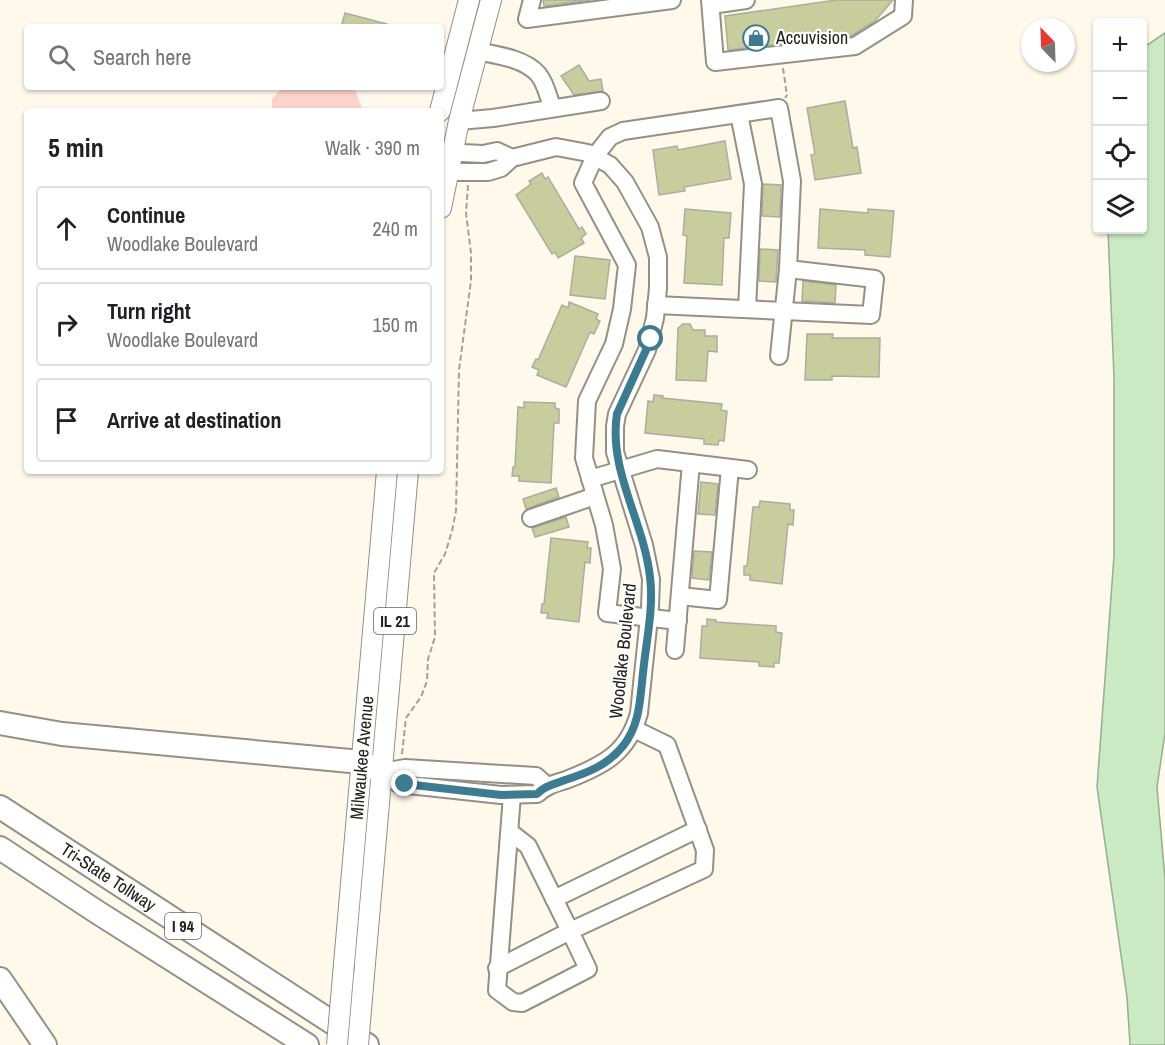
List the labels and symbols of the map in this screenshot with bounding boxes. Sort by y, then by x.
north arrow [1021,18,1075,72]
shop icon: Accuvision [741,23,771,53]
place label: Accuvision [775,25,848,50]
route start [637,325,663,351]
street label: Woodlake Boulevard [603,582,642,720]
road number: IL 21 [374,608,416,634]
street label: Milwaukee Avenue [344,695,379,820]
route end [391,770,417,796]
street label: Tri-State Tollway [56,837,162,917]
road number: I 94 [165,913,201,939]

